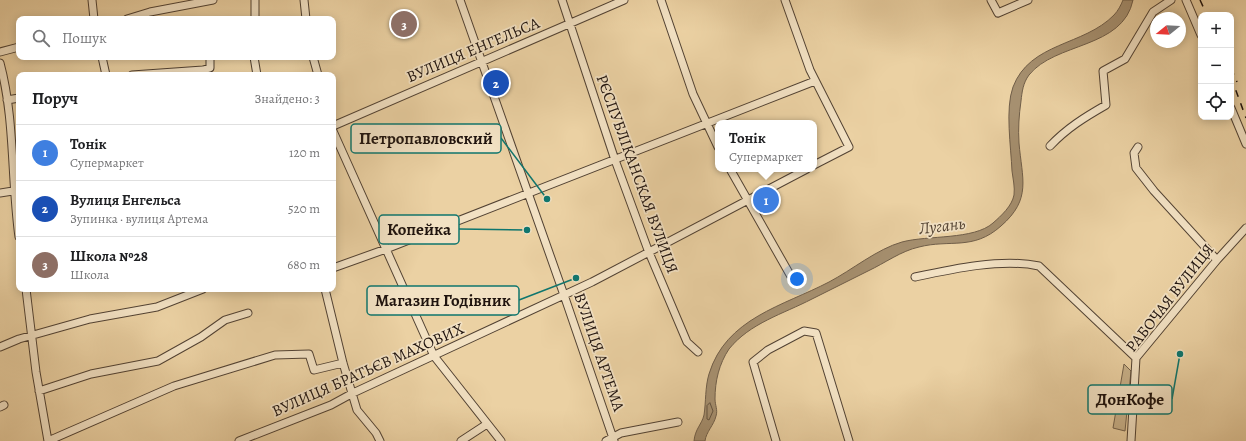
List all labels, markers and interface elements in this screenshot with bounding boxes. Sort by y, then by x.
pin: 3 [391,9,417,39]
street label: ВУЛИЦЯ ЕНГЕЛЬСА [403,12,543,88]
north arrow [1150,12,1186,48]
map controls [1198,12,1234,120]
button: + [1198,12,1234,48]
search box [16,16,336,60]
icon: search [30,27,52,49]
text: Пошук [62,28,107,48]
button: − [1198,48,1234,84]
pin: 2 [483,68,509,98]
street label: РЄСПУБЛІКАНСКАЯ ВУЛИЦЯ [591,71,683,277]
button: locate [1198,84,1234,120]
text: Поруч [32,87,78,110]
text: Знайдено: 3 [255,90,320,107]
popup [715,120,817,172]
callout: Петропавловский [351,124,501,153]
text: Петропавловский [359,127,493,150]
text: Тонік [729,128,766,148]
text: Тонік [70,134,107,154]
text: 1 [43,144,47,161]
text: 120 m [289,144,320,161]
text: Супермаркет [729,148,803,165]
text: Супермаркет [70,154,144,171]
pin: 1 [753,185,779,215]
text: Вулиця Енгельса [70,190,181,210]
text: 2 [42,200,48,217]
text: 520 m [288,200,320,217]
text: Зупинка · вулиця Артема [70,210,208,227]
water label: Лугань [916,212,967,240]
callout: Копейка [379,215,459,244]
text: Копейка [387,218,452,241]
street label: РАБОЧАЯ ВУЛИЦЯ [1121,239,1219,357]
text: Школа №28 [70,246,148,266]
text: 3 [42,256,48,273]
text: 680 m [287,256,320,273]
text: Школа [70,266,109,283]
your location [787,269,807,289]
callout: Магазин Годівник [367,286,519,315]
text: Магазин Годівник [375,289,511,312]
street label: ВУЛИЦЯ АРТЕМА [568,290,630,415]
street label: ВУЛИЦЯ БРАТЬЄВ МАХОВИХ [269,317,468,422]
callout: ДонКофе [1088,385,1172,414]
text: ДонКофе [1096,388,1164,411]

